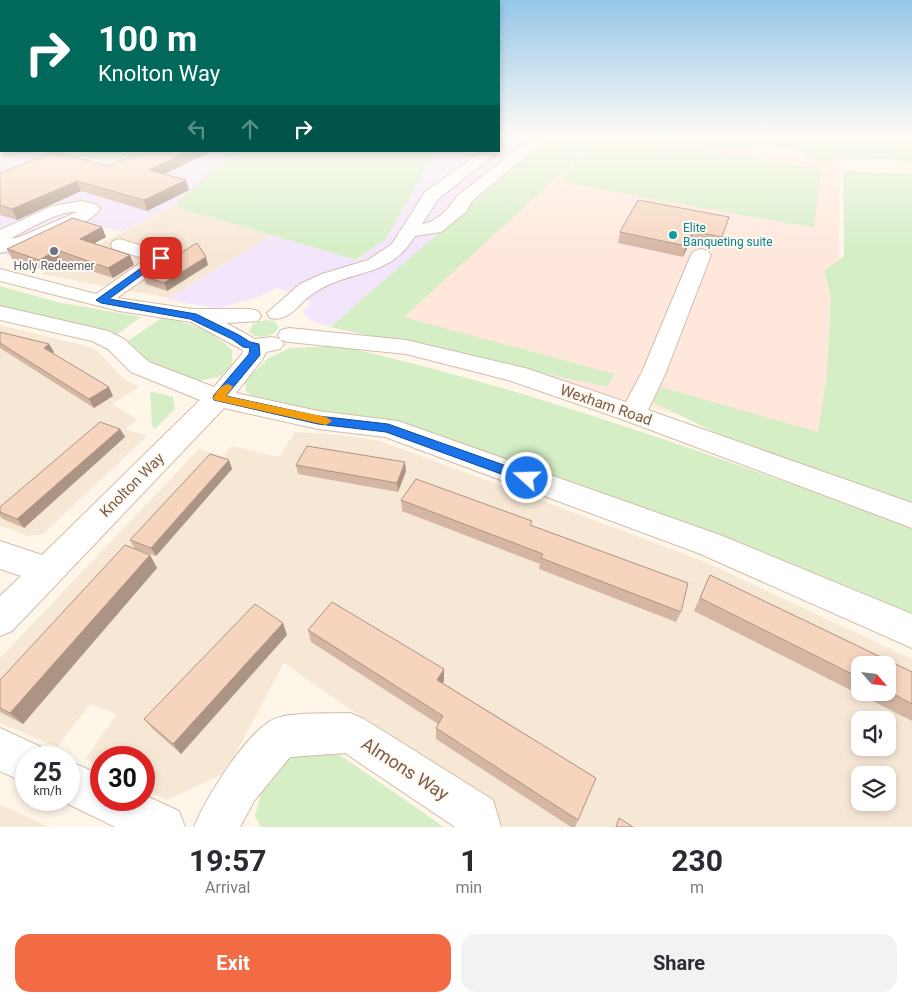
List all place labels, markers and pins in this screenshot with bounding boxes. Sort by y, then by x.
place label: Elite Banqueting suite [683,221,773,249]
marker: Elite Banqueting suite [667,229,679,241]
pin [140,237,182,279]
marker: Holy Redeemer [48,245,60,257]
place label: Holy Redeemer [13,259,95,273]

